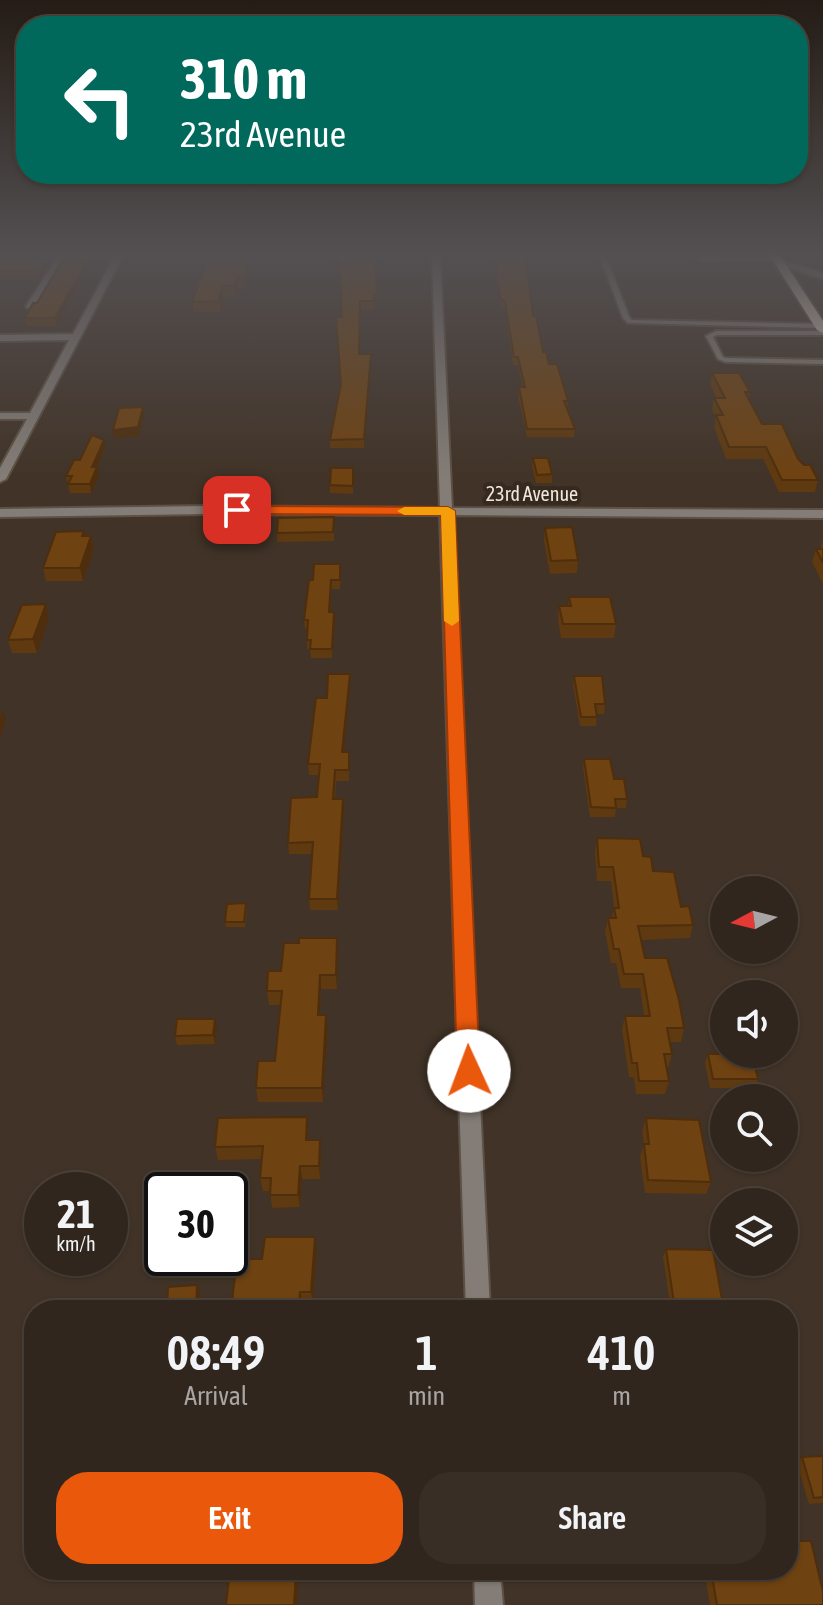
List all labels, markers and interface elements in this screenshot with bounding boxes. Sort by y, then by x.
text: 310 m [180,47,307,111]
icon: left [48,48,152,152]
text: 23rd Avenue [180,113,346,155]
pin [203,476,271,544]
street label: 23rd Avenue [486,482,578,505]
icon: arrive [215,488,259,532]
north arrow [710,876,798,964]
map controls [710,876,798,1276]
button: sound [710,980,798,1068]
position arrow [427,1029,511,1113]
button: search [710,1084,798,1172]
speed limit sign: 30 [144,1172,248,1276]
button: layers [710,1188,798,1276]
text: 21 [57,1191,95,1236]
text: km/h [56,1232,96,1255]
text: 08:49 [167,1325,265,1380]
text: 1 [415,1325,438,1380]
text: 410 [588,1325,655,1380]
text: Arrival [184,1381,248,1411]
text: min [408,1381,445,1411]
text: m [612,1381,631,1411]
button: Exit [56,1472,403,1564]
button: Share [419,1472,766,1564]

